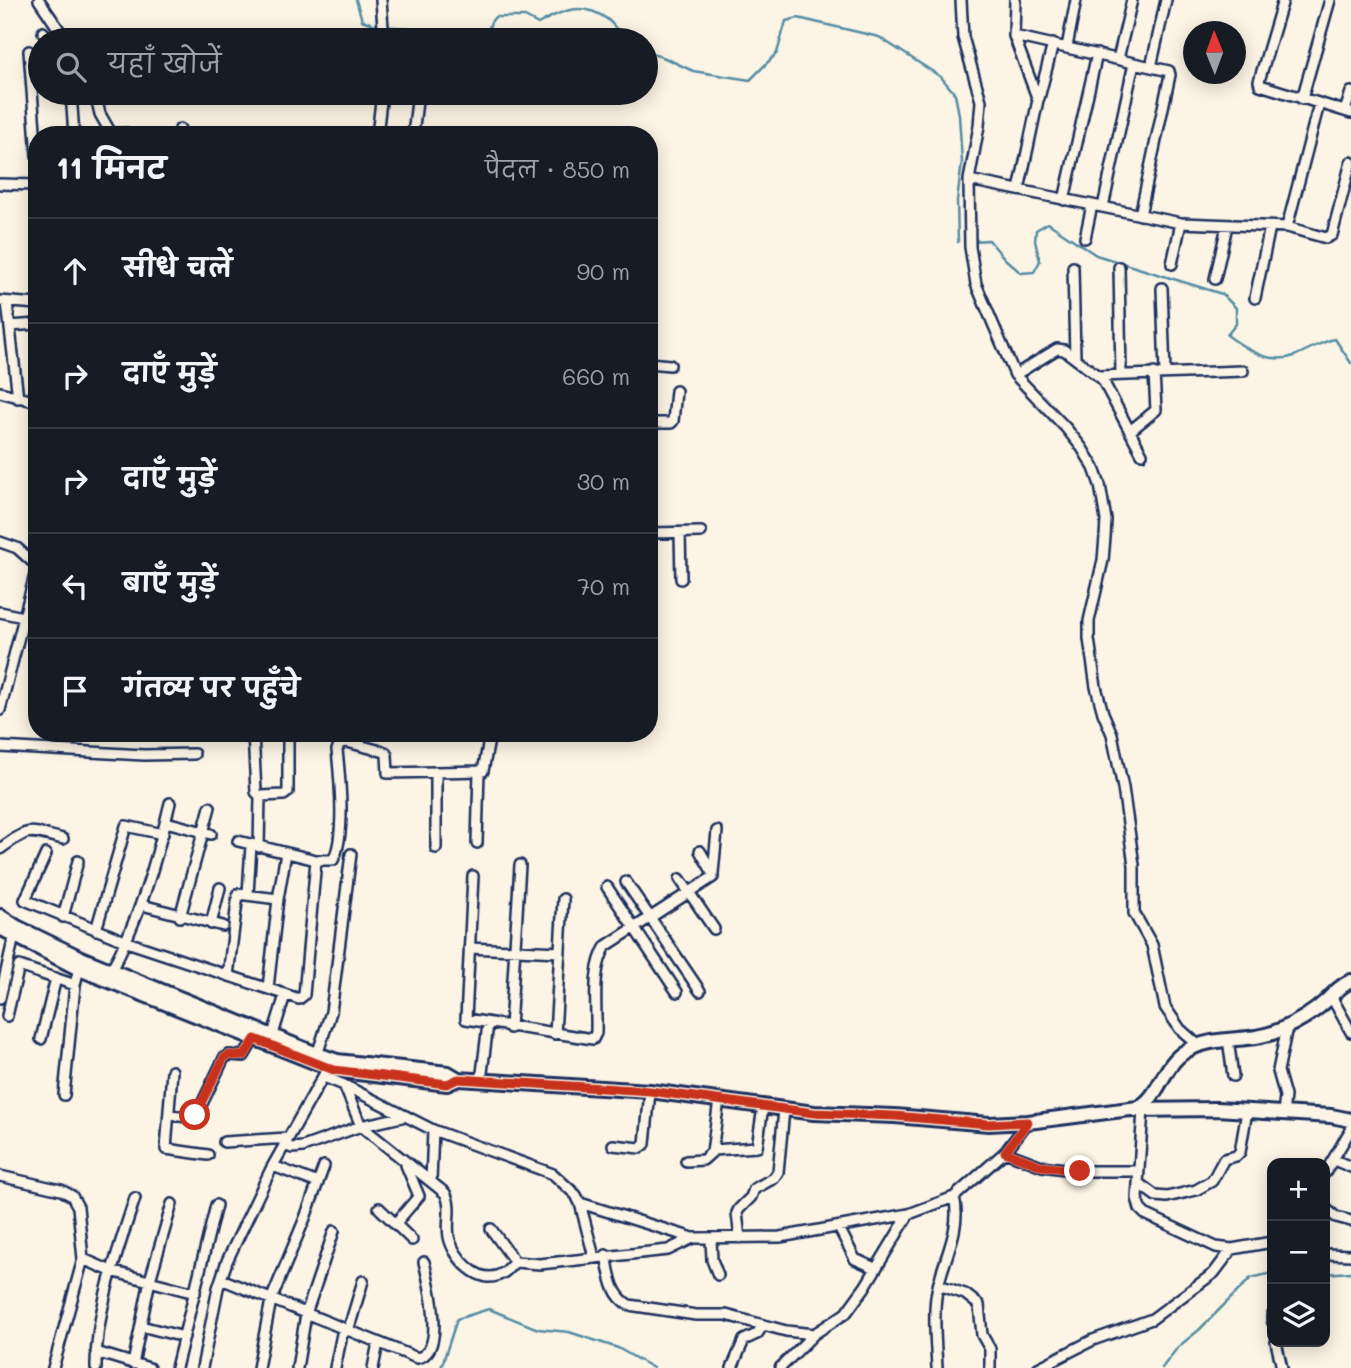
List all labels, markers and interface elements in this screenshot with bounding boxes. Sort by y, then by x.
north arrow [1183,21,1246,84]
search box [28,28,658,105]
text: यहाँ खोजें [108,46,221,80]
icon: search [52,48,90,86]
text: 11 मिनट [56,147,166,187]
text: पैदल · 850 m [485,154,630,184]
text: सीधे चलें [123,250,232,284]
icon: ahead [56,252,94,290]
text: 90 m [577,256,630,286]
text: दाएँ मुड़ें [123,355,216,389]
icon: right [56,357,94,395]
text: 660 m [562,361,630,391]
text: दाएँ मुड़ें [123,460,216,494]
icon: right [56,462,94,500]
text: 30 m [577,466,630,496]
text: बाएँ मुड़ें [123,565,217,599]
icon: left [56,567,94,605]
text: 70 m [577,571,630,601]
text: गंतव्य पर पहुँचे [123,670,300,704]
icon: arrive [56,672,94,710]
route start [179,1099,210,1130]
route end [1064,1155,1095,1186]
map controls [1267,1158,1330,1347]
button: + [1267,1158,1330,1221]
button: − [1267,1221,1330,1284]
button: layers [1267,1284,1330,1347]

